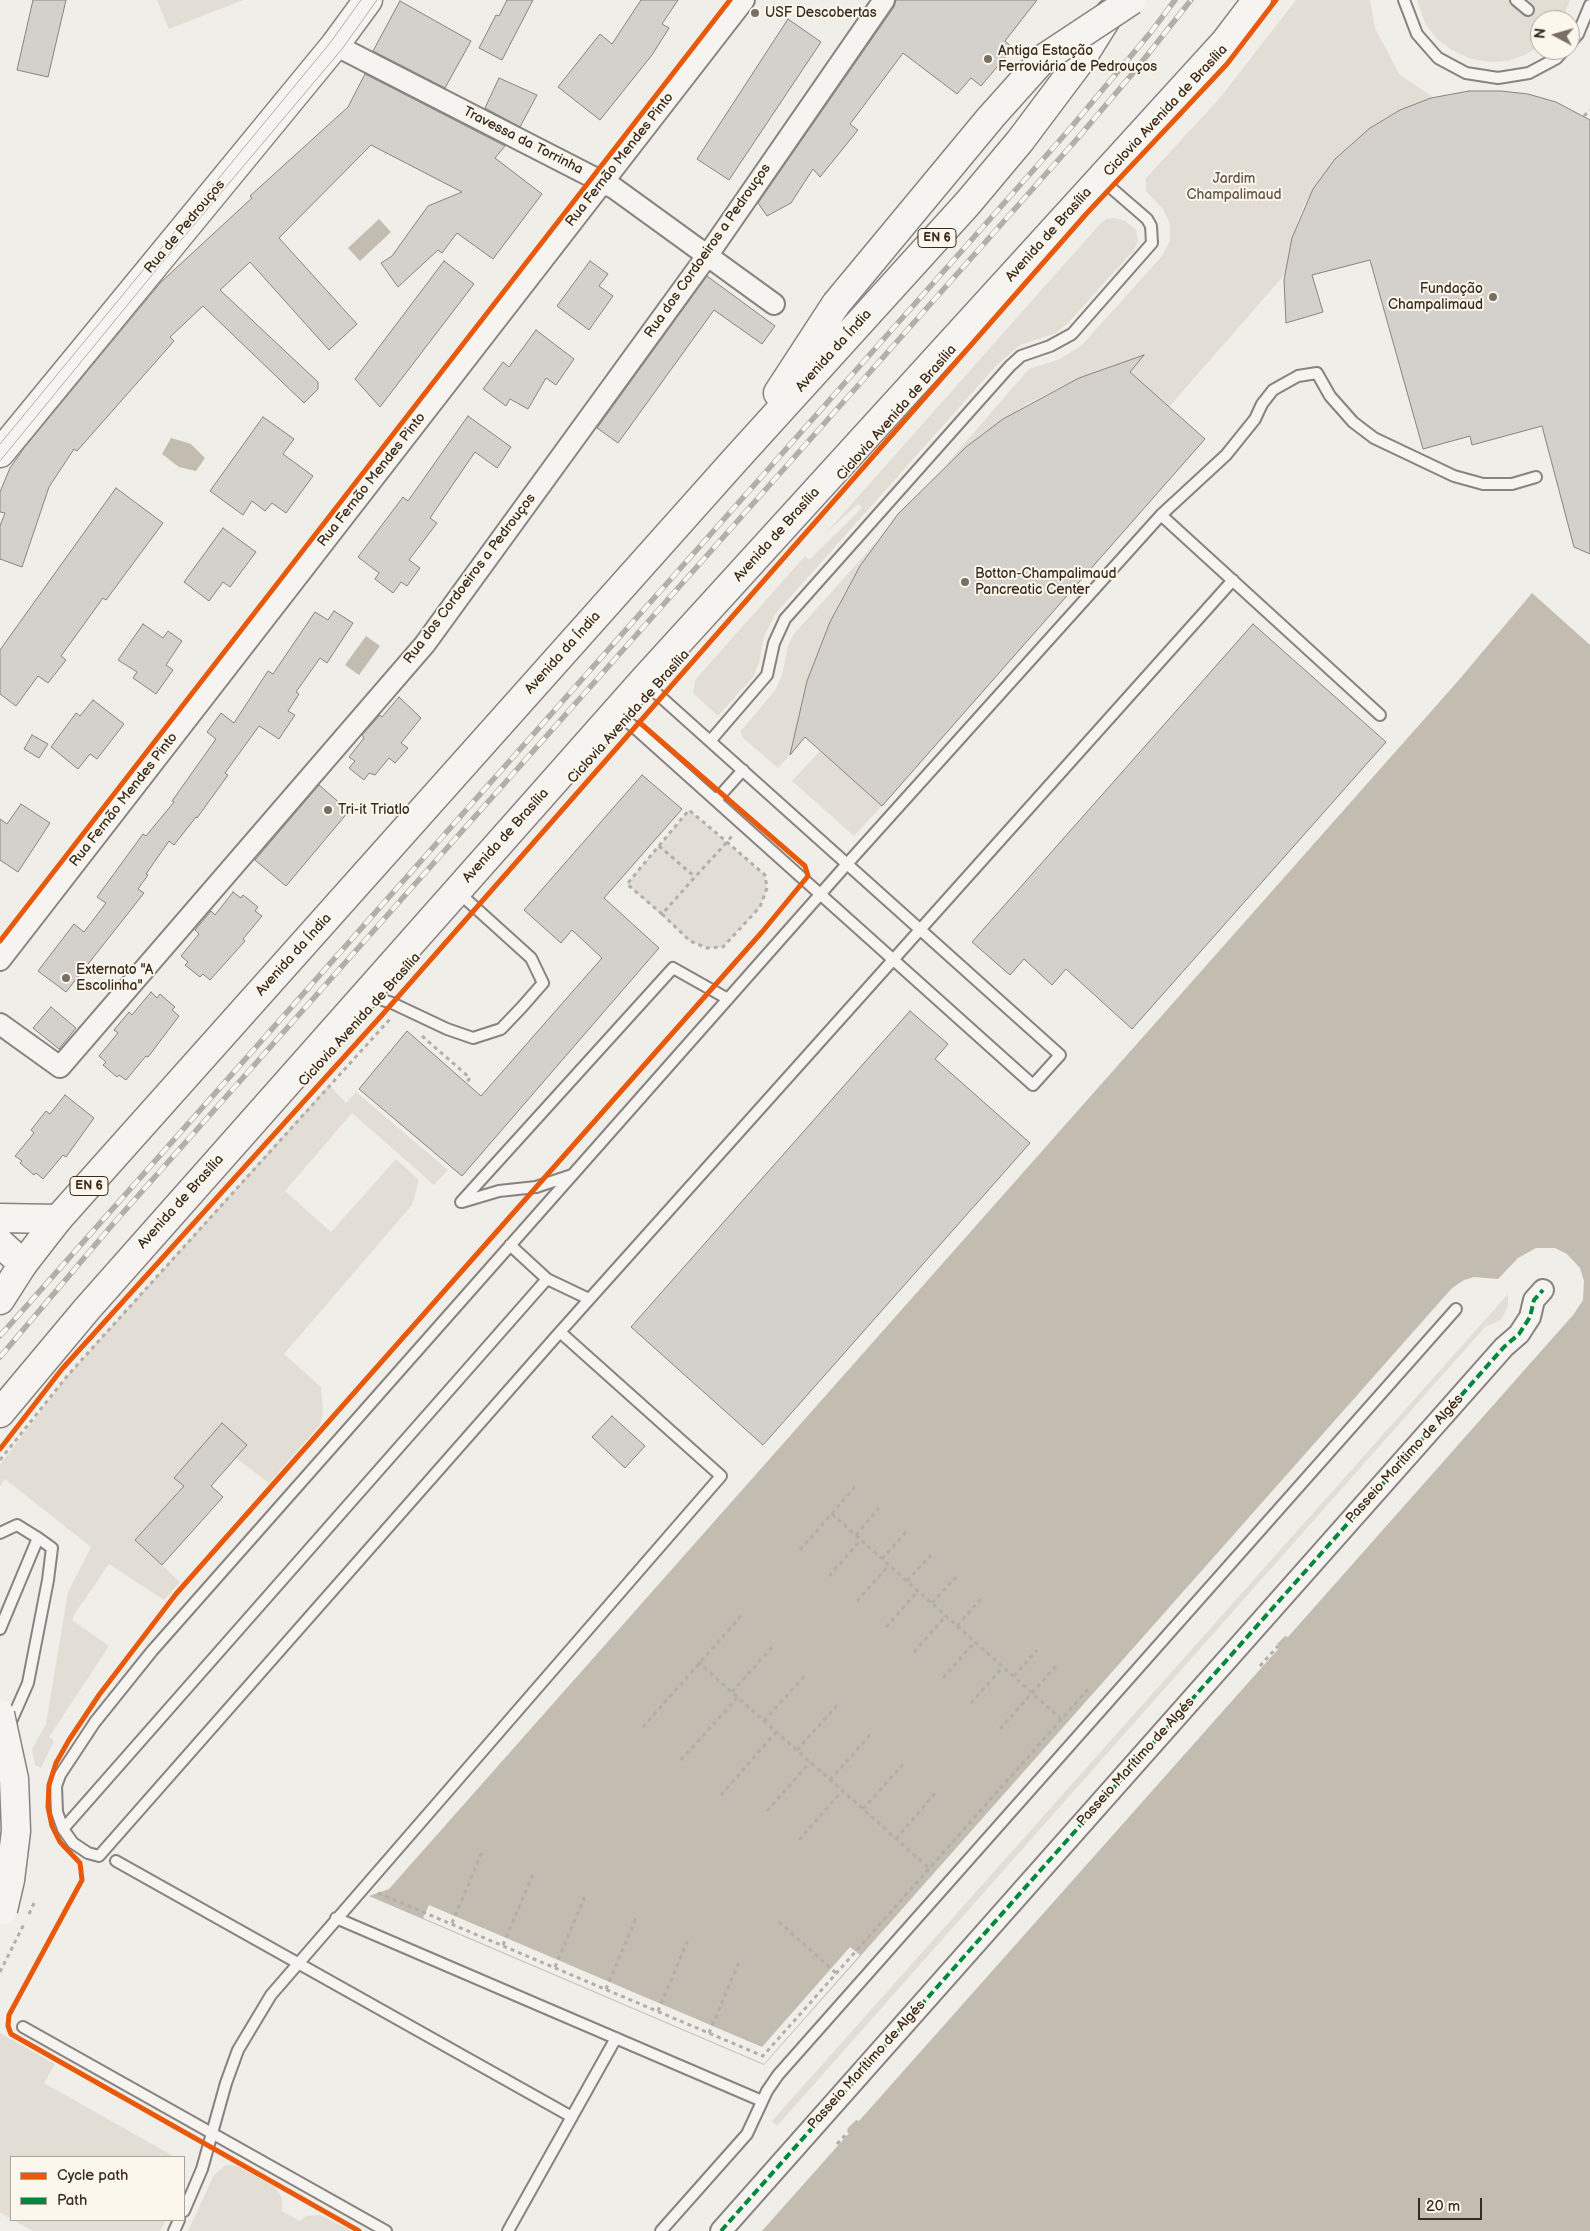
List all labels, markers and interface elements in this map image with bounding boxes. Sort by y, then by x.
place label: USF Descobertas [765,5,877,21]
marker: USF Descobertas [749,7,761,19]
north arrow [1530,10,1580,60]
text: N [1532,27,1550,40]
street label: Ciclovia Avenida de Brasília [1100,42,1232,180]
place label: Antiga Estação Ferroviária de Pedrouços [998,43,1157,75]
marker: Antiga Estação Ferroviária de Pedrouços [982,53,994,65]
street label: Rua Fernão Mendes Pinto [562,90,678,230]
street label: Travessa da Torrinha [460,103,586,179]
street label: Rua dos Cordoeiros a Pedrouços [641,161,775,341]
park label: Jardim Champalimaud [1187,171,1281,203]
street label: Rua de Pedrouços [141,177,229,277]
street label: Avenida de Brasília [1002,184,1096,286]
road number: EN 6 [918,228,956,248]
place label: Fundação Champalimaud [1388,281,1483,314]
marker: Fundação Champalimaud [1487,291,1499,303]
street label: Avenida da Índia [793,306,875,396]
street label: Ciclovia Avenida de Brasília [834,342,960,484]
street label: Rua Fernão Mendes Pinto [314,410,430,550]
street label: Avenida de Brasília [730,484,824,586]
street label: Rua dos Cordoeiros a Pedrouços [400,491,540,667]
place label: Botton-Champalimaud Pancreatic Center [975,566,1116,598]
marker: Botton-Champalimaud Pancreatic Center [959,576,971,588]
street label: Avenida da Índia [522,608,604,698]
street label: Ciclovia Avenida de Brasília [564,647,694,787]
street label: Rua Fernão Mendes Pinto [66,730,182,870]
street label: Avenida de Brasília [459,785,553,887]
place label: Tri-it Triatlo [338,802,410,818]
marker: Tri-it Triatlo [322,804,334,816]
street label: Avenida da Índia [253,910,335,1000]
street label: Ciclovia Avenida de Brasília [295,950,425,1090]
place label: Externato "A Escolinha" [76,962,153,994]
marker: Externato "A Escolinha" [60,972,72,984]
street label: Avenida de Brasília [134,1151,228,1253]
road number: EN 6 [70,1176,108,1196]
street label: Passeio Marítimo de Algés [1343,1391,1467,1527]
street label: Passeio Marítimo de Algés [1074,1694,1198,1830]
street label: Passeio Marítimo de Algés [805,1997,929,2133]
legend [10,2156,185,2221]
text: Cycle path [57,2166,128,2185]
scale bar [1420,2188,1484,2220]
text: Path [57,2191,87,2210]
text: 20 m [1426,2197,1460,2216]

